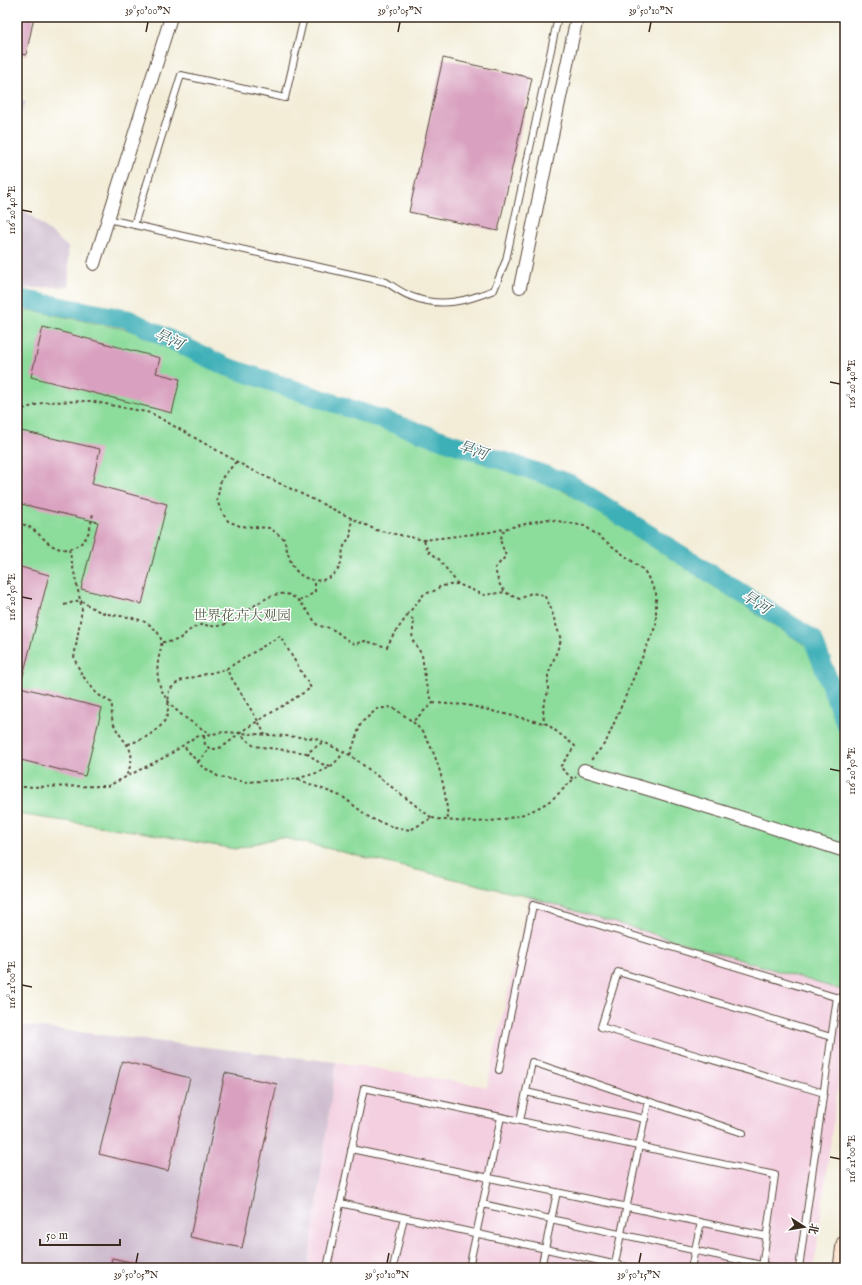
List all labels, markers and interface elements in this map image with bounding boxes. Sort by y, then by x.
text: 39°50'00"N [125,5,171,18]
text: 39°50'05"N [378,5,423,18]
text: 39°50'10"N [629,5,674,18]
text: 116°20'40"E [6,185,19,234]
water label: 旱河 [151,325,189,356]
text: 116°20'40"E [846,359,859,408]
water label: 旱河 [456,437,493,465]
text: 116°20'50"E [6,573,19,621]
water label: 旱河 [738,586,776,620]
park label: 世界花卉大观园 [193,607,291,625]
text: 116°20'50"E [846,747,859,795]
text: 116°21'00"E [6,961,19,1009]
text: 116°21'00"E [846,1135,859,1183]
north arrow [784,1207,824,1247]
scale bar [40,1221,120,1247]
text: 北 [805,1222,821,1236]
text: 50 m [46,1228,68,1243]
text: 39°50'05"N [114,1269,159,1282]
text: 39°50'10"N [365,1269,410,1282]
text: 39°50'15"N [617,1269,661,1282]

